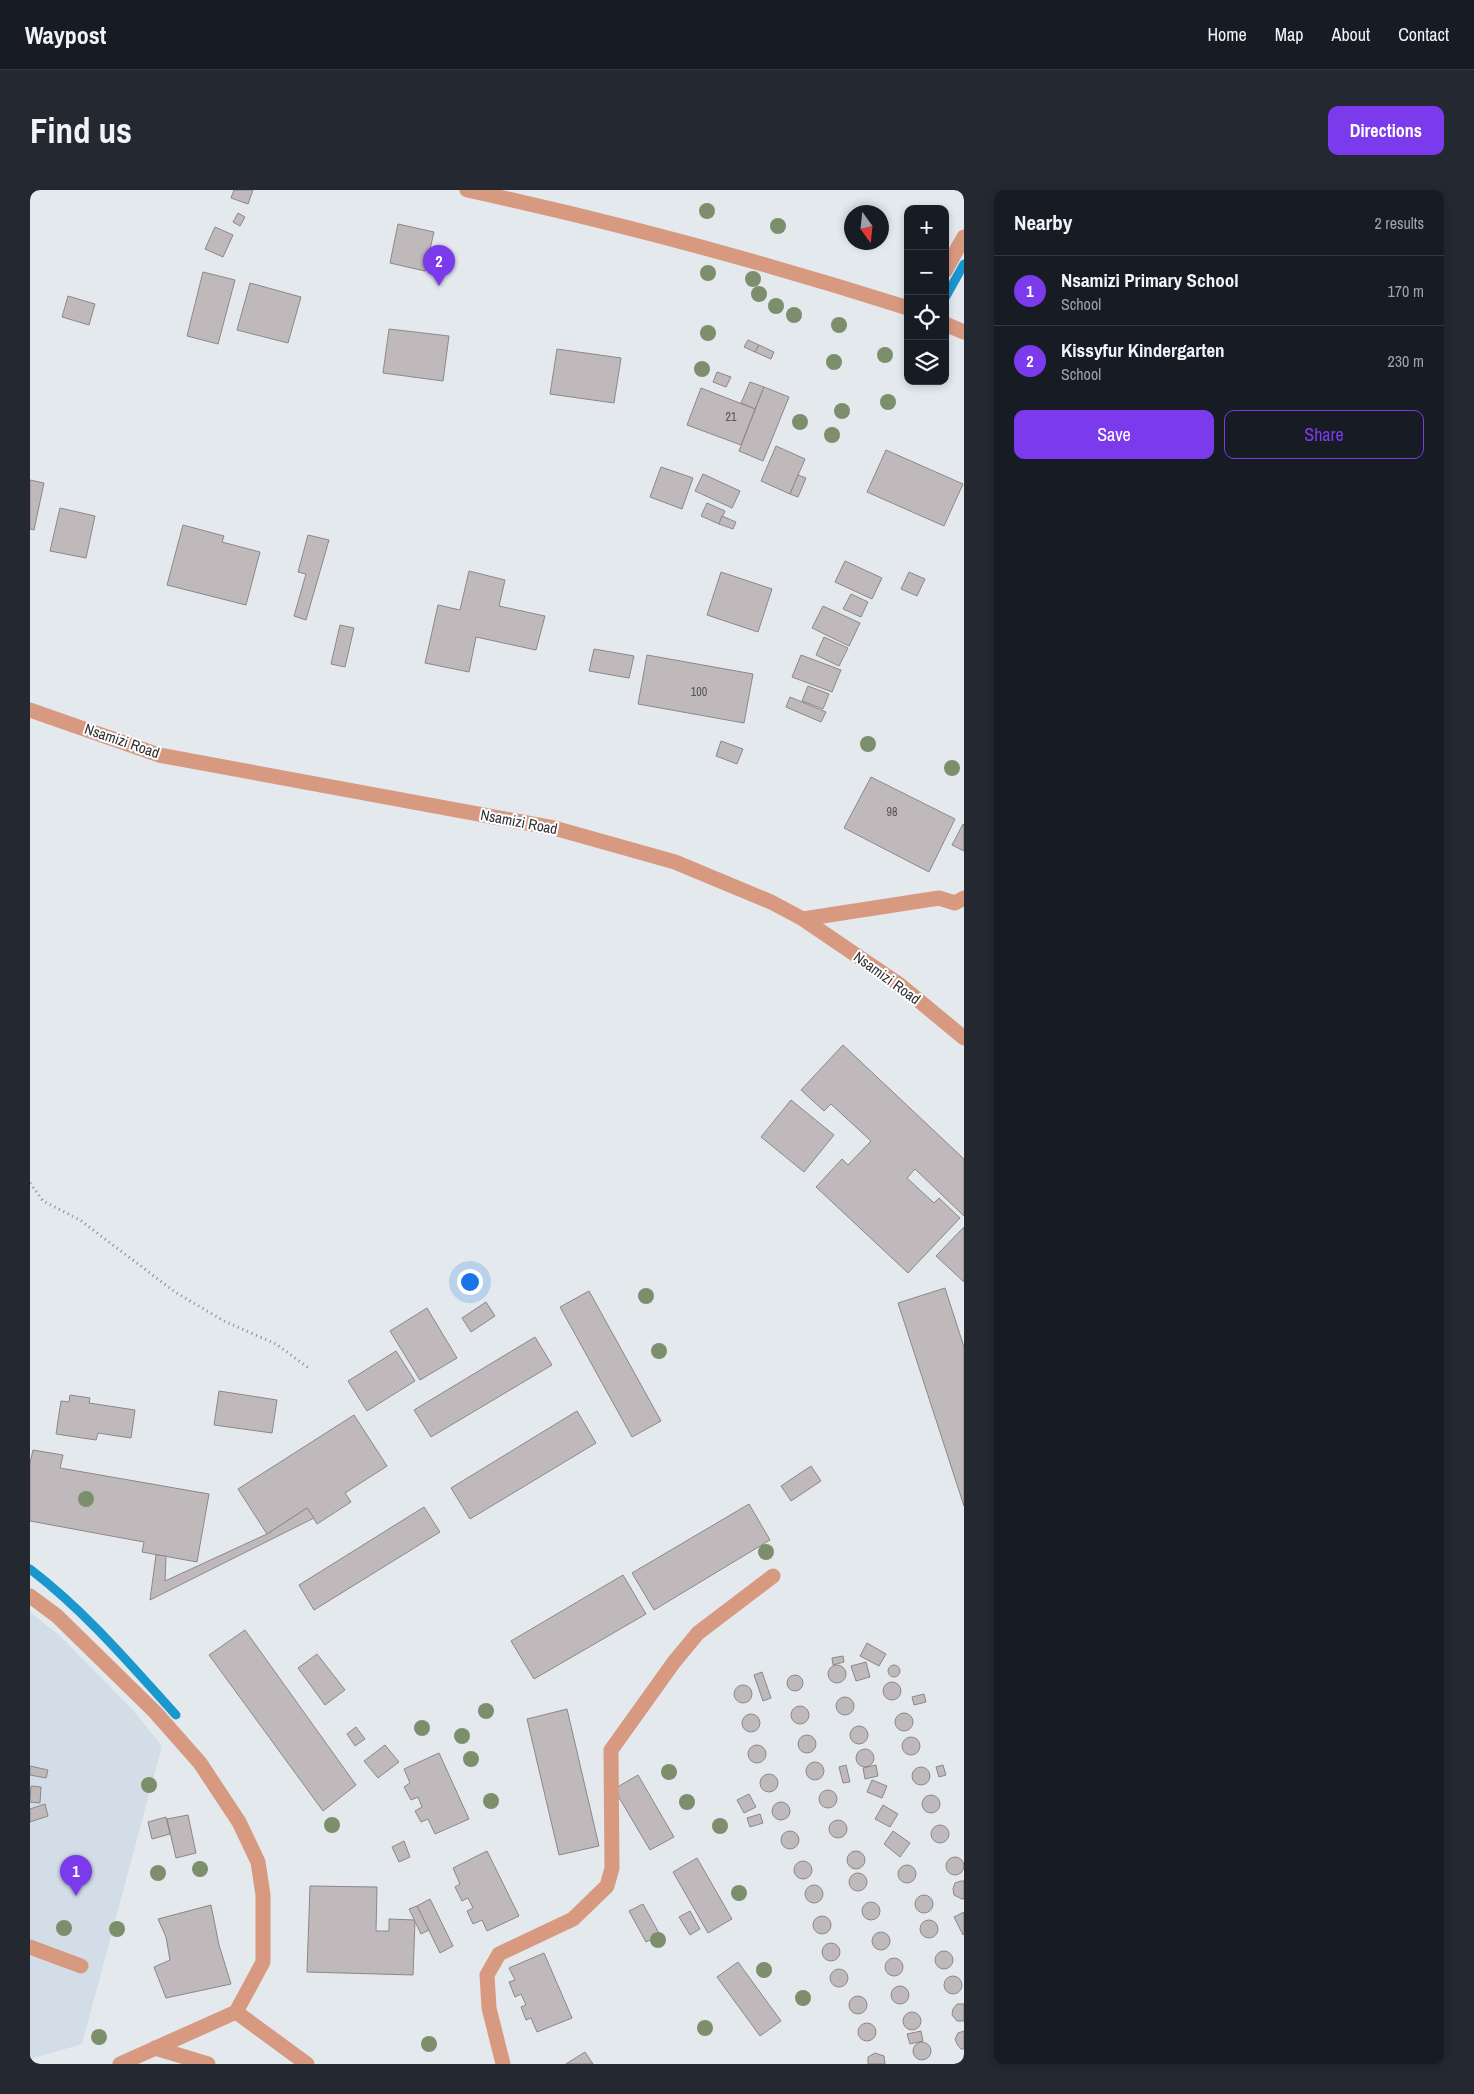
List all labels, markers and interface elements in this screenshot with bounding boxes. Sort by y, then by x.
text: Waypost [25,19,106,51]
text: Home [1207,22,1247,47]
text: Map [1275,22,1304,47]
text: About [1332,22,1370,47]
text: Contact [1398,22,1449,47]
button: Directions [1328,106,1444,155]
text: Find us [30,107,132,154]
north arrow [844,205,889,250]
map controls [904,205,949,385]
button: + [904,205,949,250]
text: Nearby [1014,208,1072,237]
text: 2 results [1374,212,1424,234]
pin: 2 [423,245,455,286]
button: − [904,250,949,295]
text: Nsamizi Primary School [1061,267,1239,293]
text: 1 [1026,280,1034,302]
text: 170 m [1388,280,1424,302]
text: School [1061,293,1101,315]
button: locate [904,295,949,340]
text: Kissyfur Kindergarten [1061,337,1225,363]
button: layers [904,340,949,385]
text: 2 [1026,350,1034,372]
text: 230 m [1388,350,1424,372]
text: School [1061,363,1101,385]
house number: 21 [726,409,737,425]
button: Save [1014,410,1214,459]
button: Share [1224,410,1424,459]
house number: 100 [691,684,707,700]
street label: Nsamizi Road [82,718,162,763]
street label: Nsamizi Road [479,804,559,839]
house number: 98 [887,804,897,820]
street label: Nsamizi Road [850,946,925,1009]
your location [457,1269,483,1295]
pin: 1 [60,1855,92,1896]

